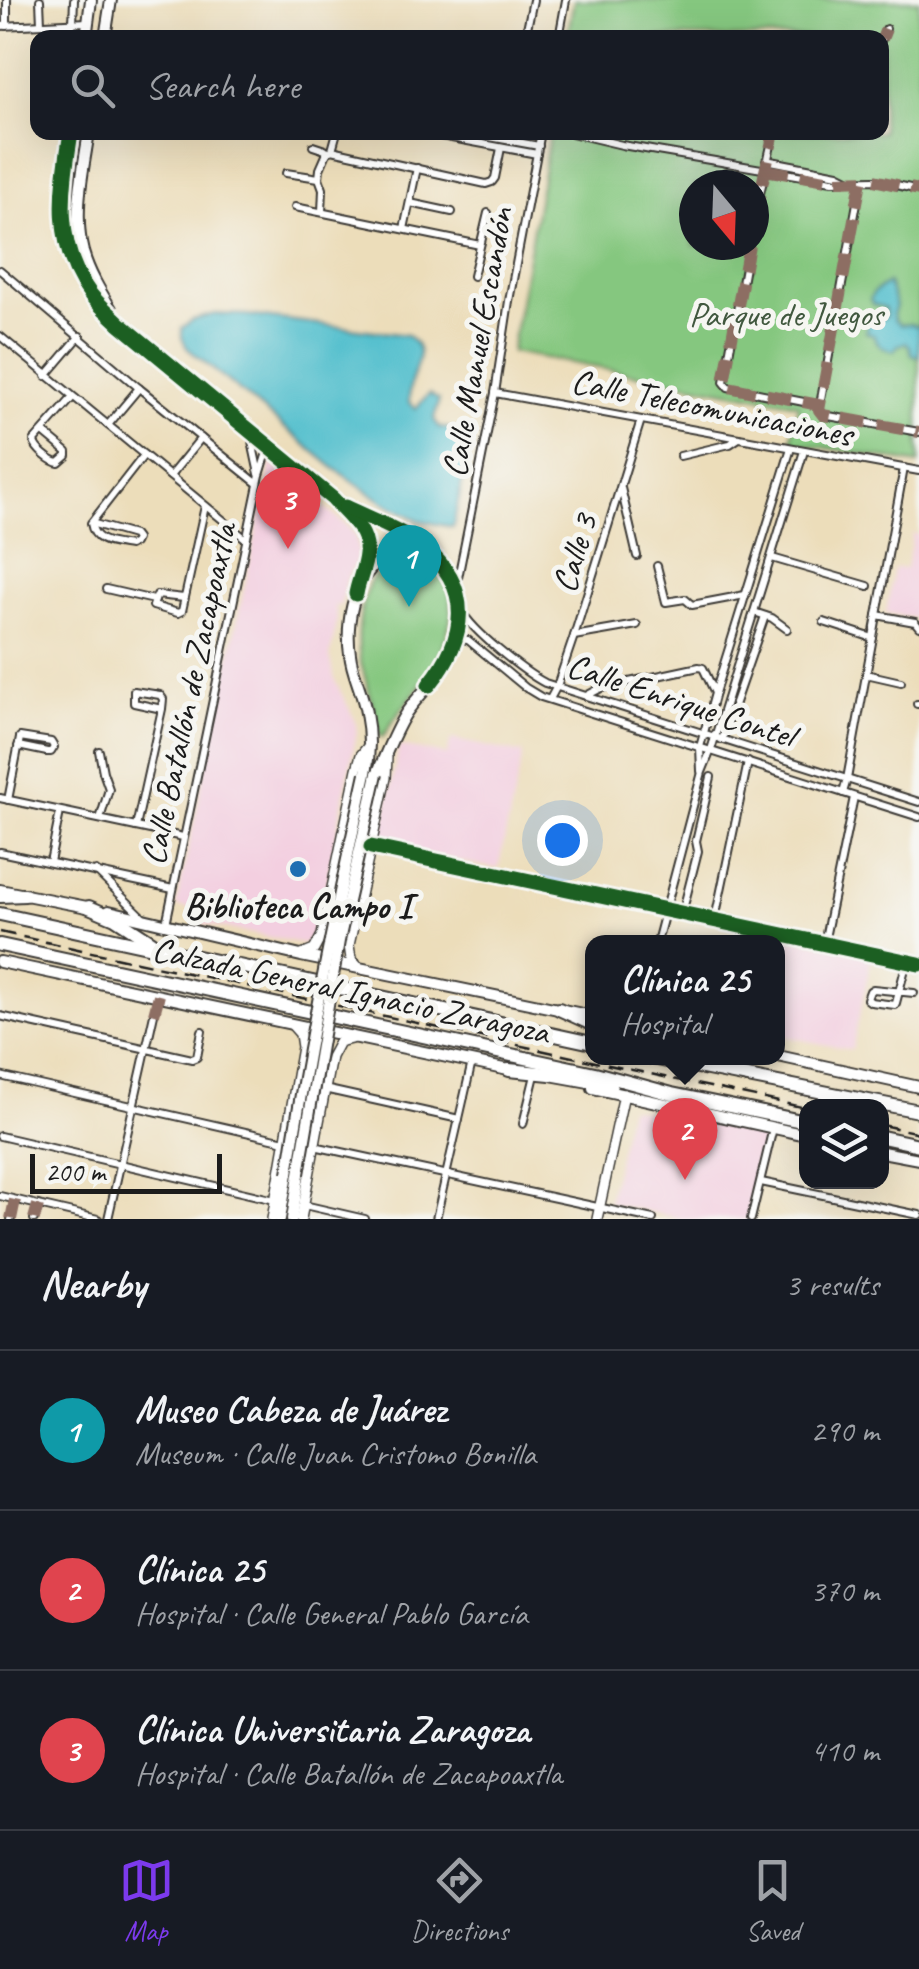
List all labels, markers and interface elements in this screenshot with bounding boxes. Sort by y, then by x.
search box [30,30,889,140]
icon: search [65,58,120,113]
text: Search here [145,62,300,109]
north arrow [679,170,769,260]
street label: Calle Manuel Escandón [432,203,524,480]
park label: Parque de Juegos [689,292,886,337]
street label: Calle Telecomunicaciones [568,358,859,457]
pin: 3 [256,466,320,549]
street label: Calle 3 [541,507,608,598]
street label: Calle Batallón de Zacapoaxtla [130,517,247,869]
pin: 1 [376,524,442,607]
street label: Calle Enrique Contel [561,643,806,760]
your location [537,815,588,866]
marker: Biblioteca Campo I [287,858,309,880]
place label: Biblioteca Campo I [184,884,419,929]
street label: Calzada General Ignacio Zaragoza [148,926,556,1055]
popup [585,935,785,1065]
text: Clínica 25 [620,956,750,1003]
text: Hospital [620,1003,708,1044]
pin: 2 [652,1098,718,1180]
map controls [799,1099,889,1189]
button: layers [799,1099,889,1189]
scale bar [30,1149,222,1194]
text: 200 m [45,1154,105,1189]
text: Nearby [40,1258,146,1311]
text: 3 results [785,1264,879,1305]
text: Museo Cabeza de Juárez [135,1386,446,1433]
text: 1 [65,1410,80,1451]
text: 290 m [810,1410,879,1451]
text: Museum · Calle Juan Cristomo Bonilla [135,1433,536,1474]
text: Clínica 25 [135,1546,264,1593]
text: 2 [65,1570,80,1611]
text: 370 m [810,1570,879,1611]
text: Hospital · Calle General Pablo García [135,1593,528,1634]
text: Clínica Universitaria Zaragoza [135,1706,530,1753]
text: 3 [65,1730,80,1771]
text: 410 m [810,1730,879,1771]
text: Hospital · Calle Batallón de Zacapoaxtla [135,1753,562,1794]
tab: Map [119,1853,174,1948]
tab: Directions [411,1853,508,1948]
tab: Saved [745,1853,800,1948]

